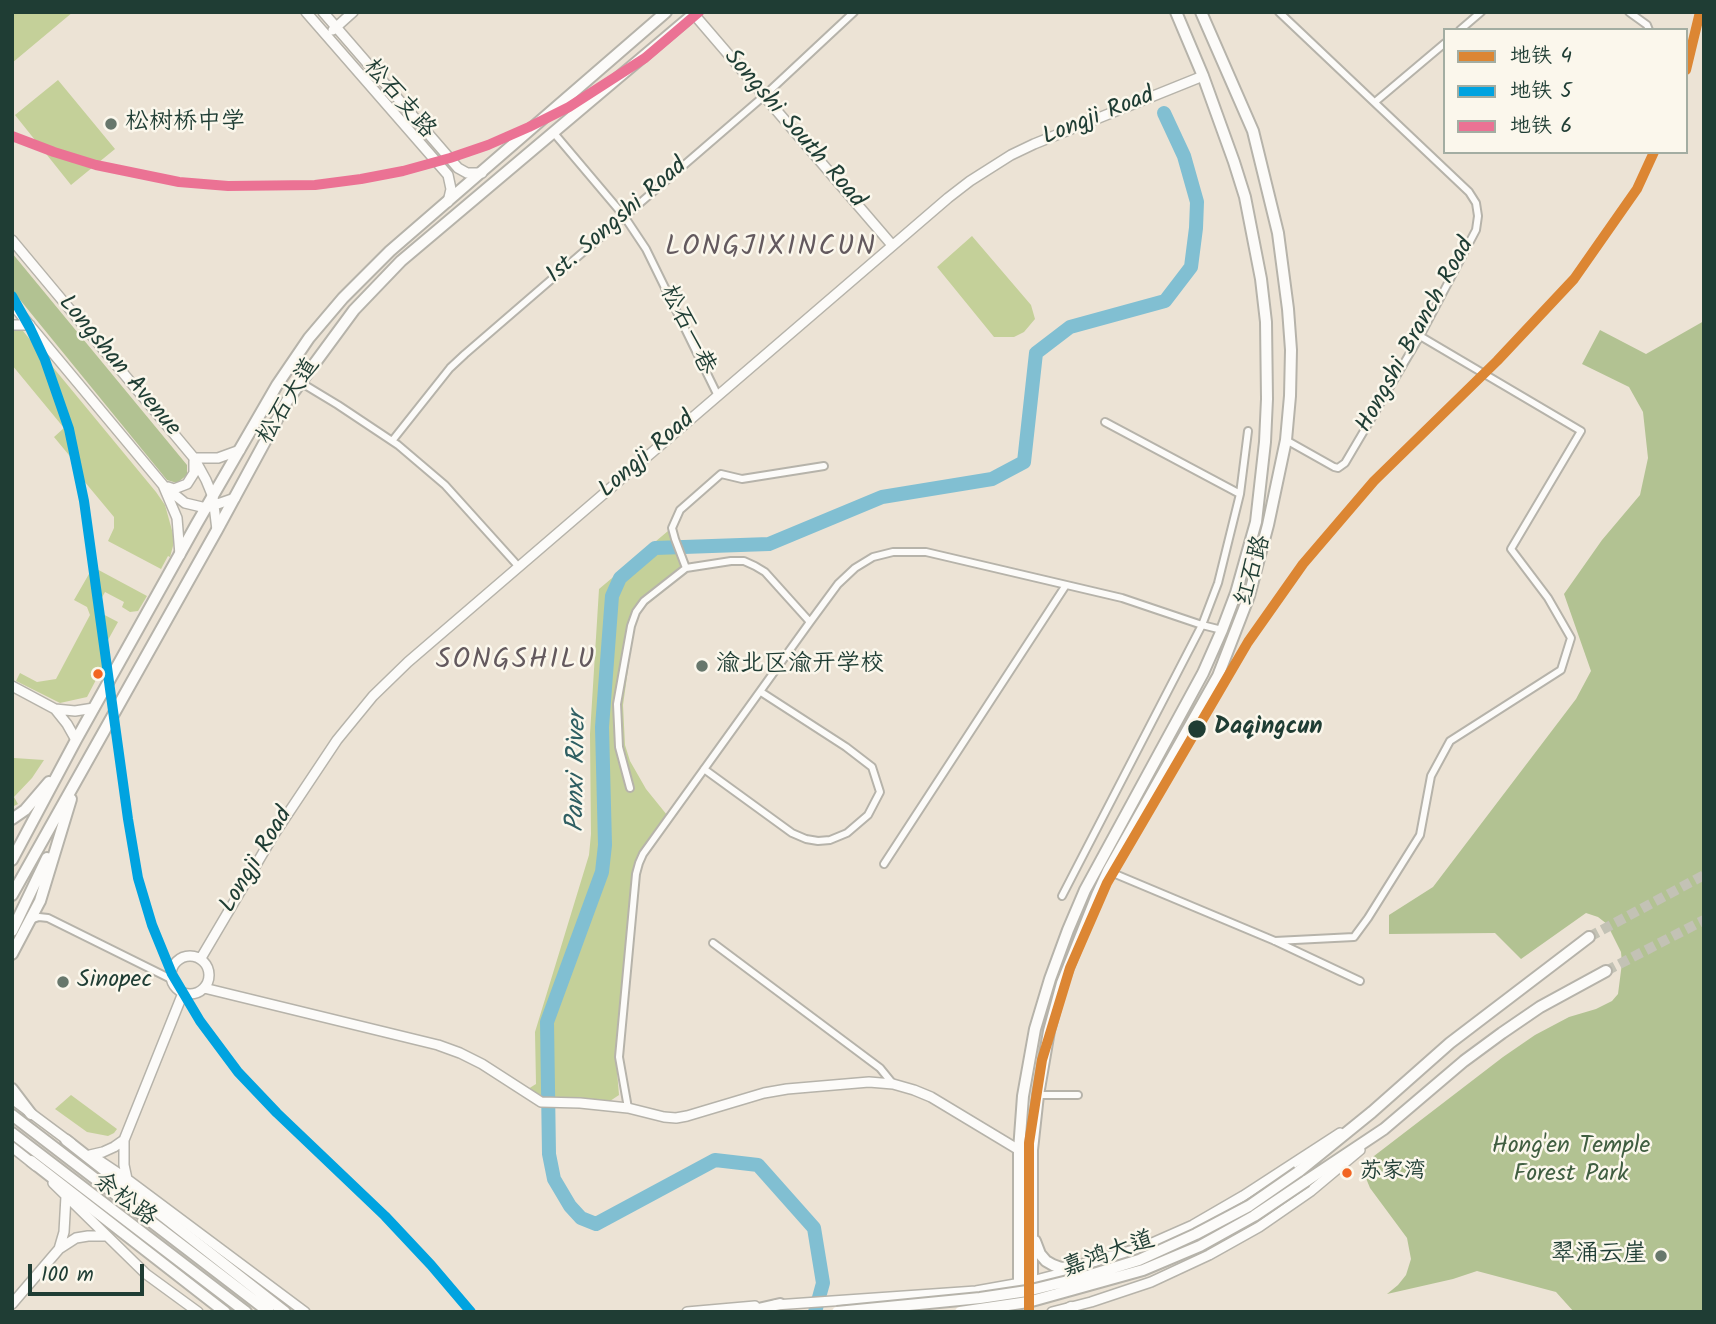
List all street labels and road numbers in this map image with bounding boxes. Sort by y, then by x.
street label: Songshi South Road [716,45,870,215]
street label: 松石支路 [356,54,440,146]
street label: Longji Road [1039,83,1159,153]
street label: 1st. Songshi Road [542,153,694,291]
street label: Hongshi Branch Road [1352,234,1482,438]
street label: 松石一巷 [652,282,720,380]
street label: Longshan Avenue [51,290,185,444]
street label: 松石大道 [252,354,328,450]
street label: Longji Road [594,407,702,505]
street label: 红石路 [1231,532,1279,610]
street label: Longji Road [215,803,301,919]
street label: 余松路 [87,1168,161,1234]
street label: 嘉鸿大道 [1059,1227,1159,1285]

